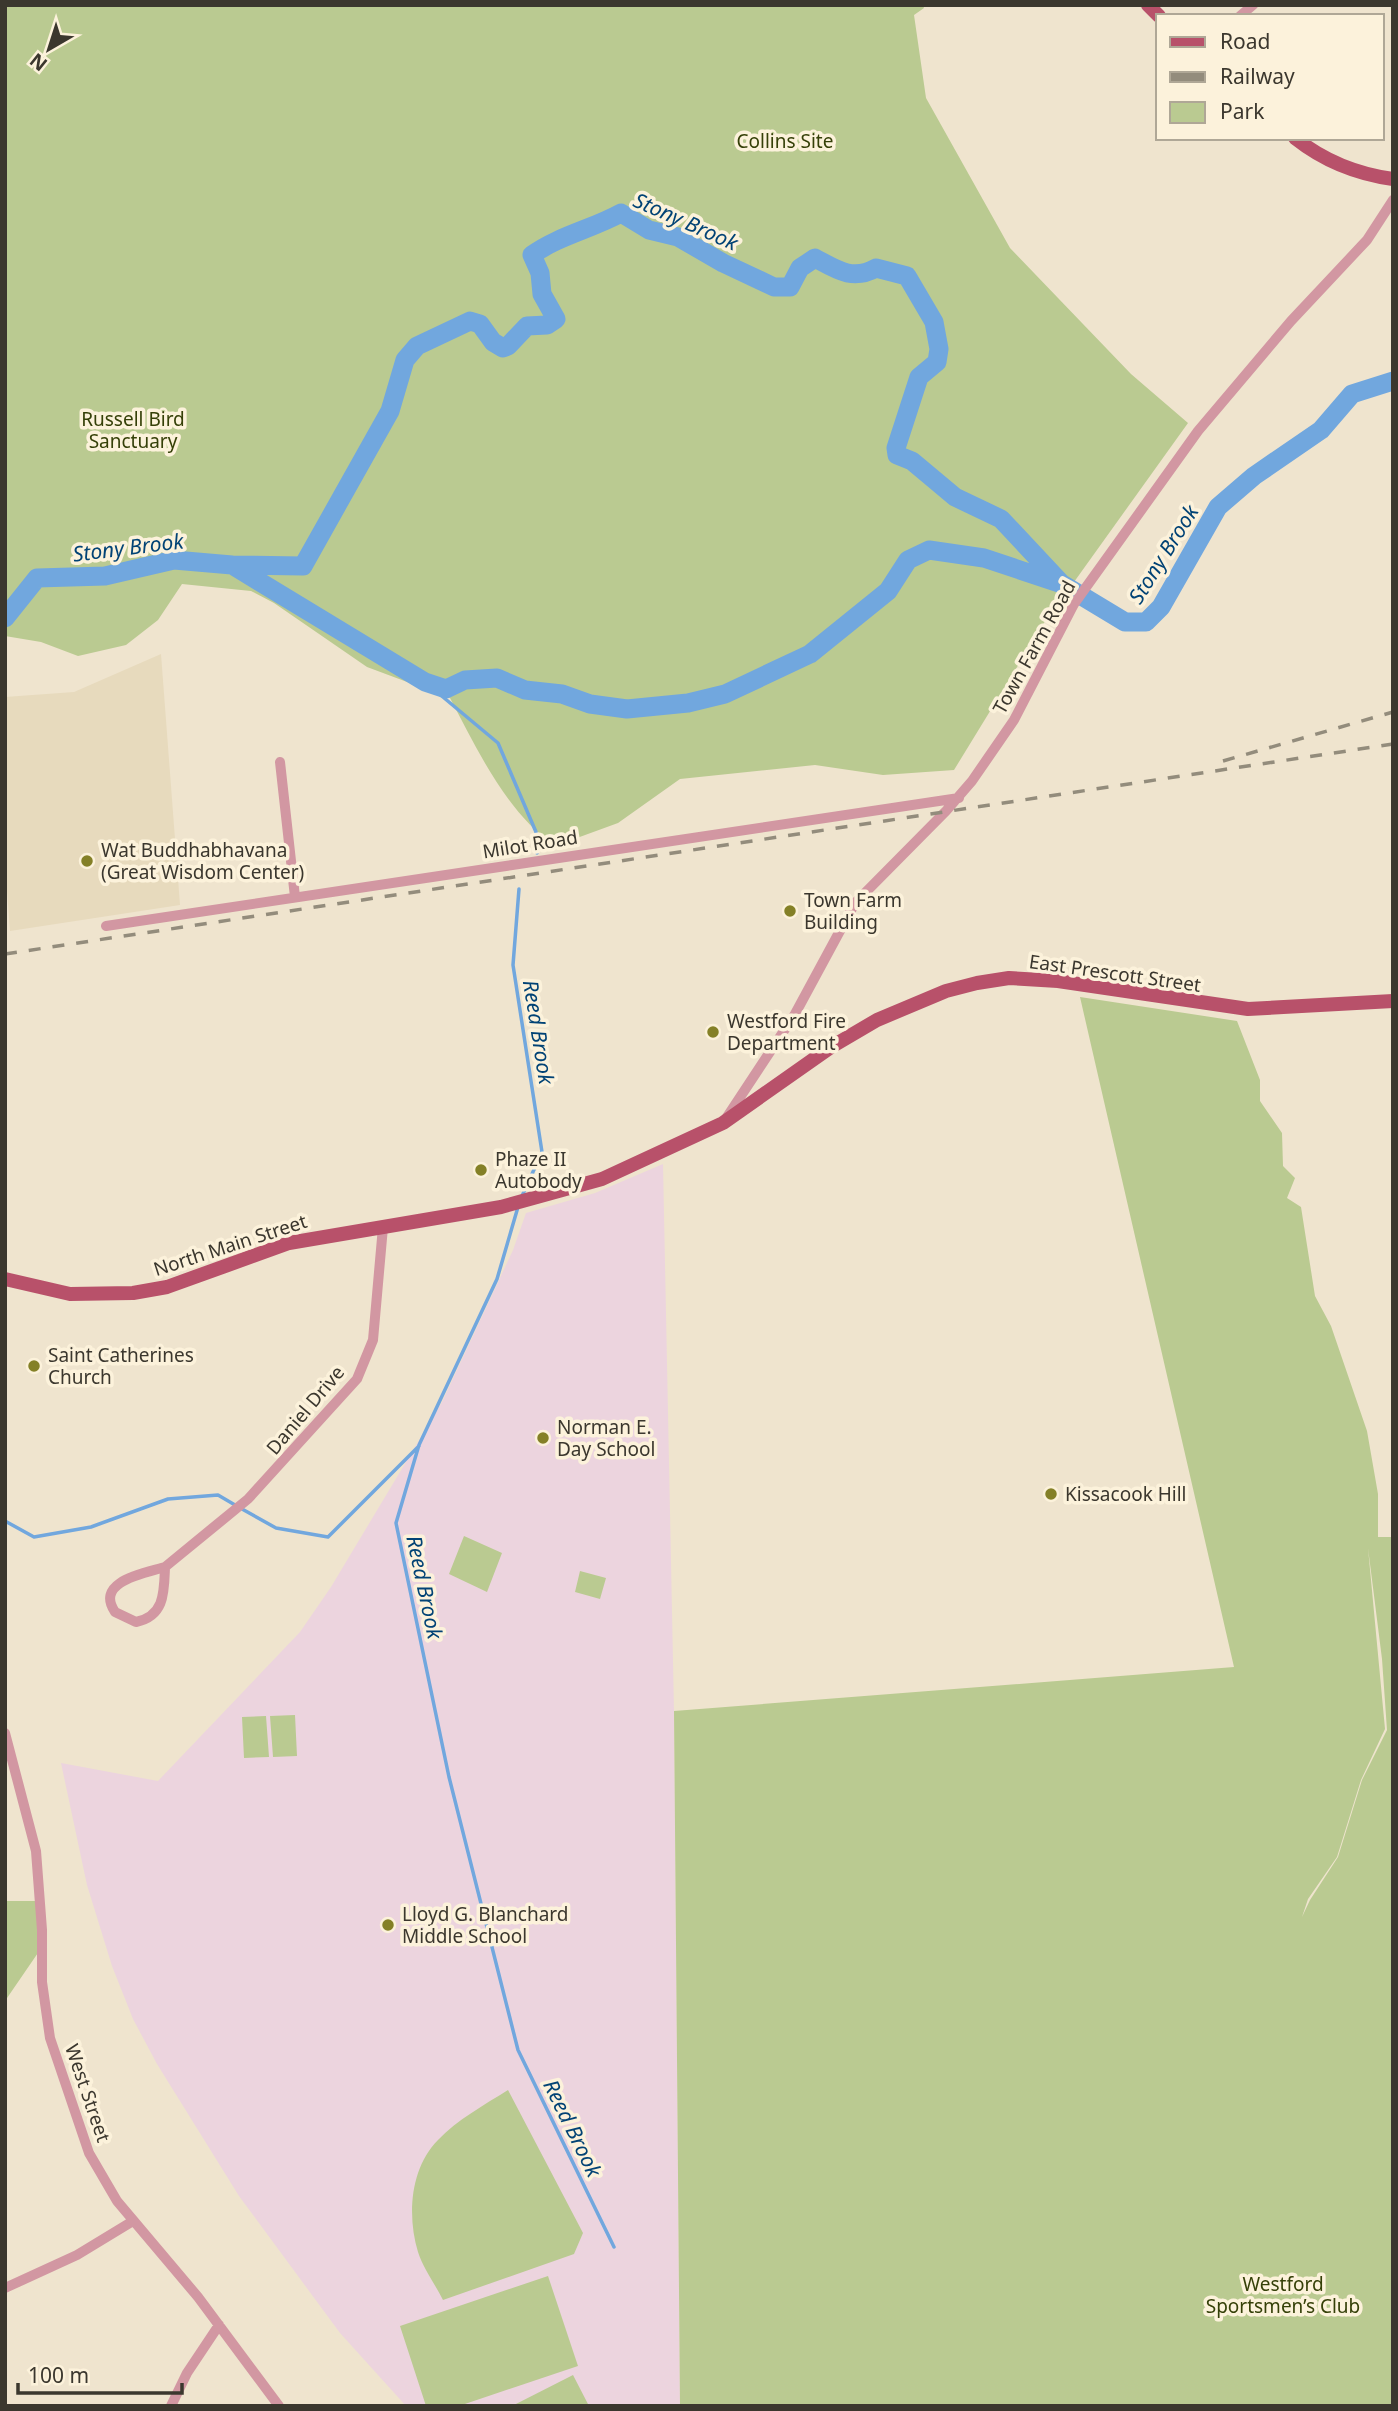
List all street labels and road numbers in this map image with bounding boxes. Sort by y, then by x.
street label: Town Farm Road [987,576,1081,718]
street label: Milot Road [481,824,579,864]
street label: East Prescott Street [1027,948,1203,998]
street label: North Main Street [150,1208,310,1282]
street label: Daniel Drive [260,1360,350,1460]
street label: West Street [59,2041,117,2146]

